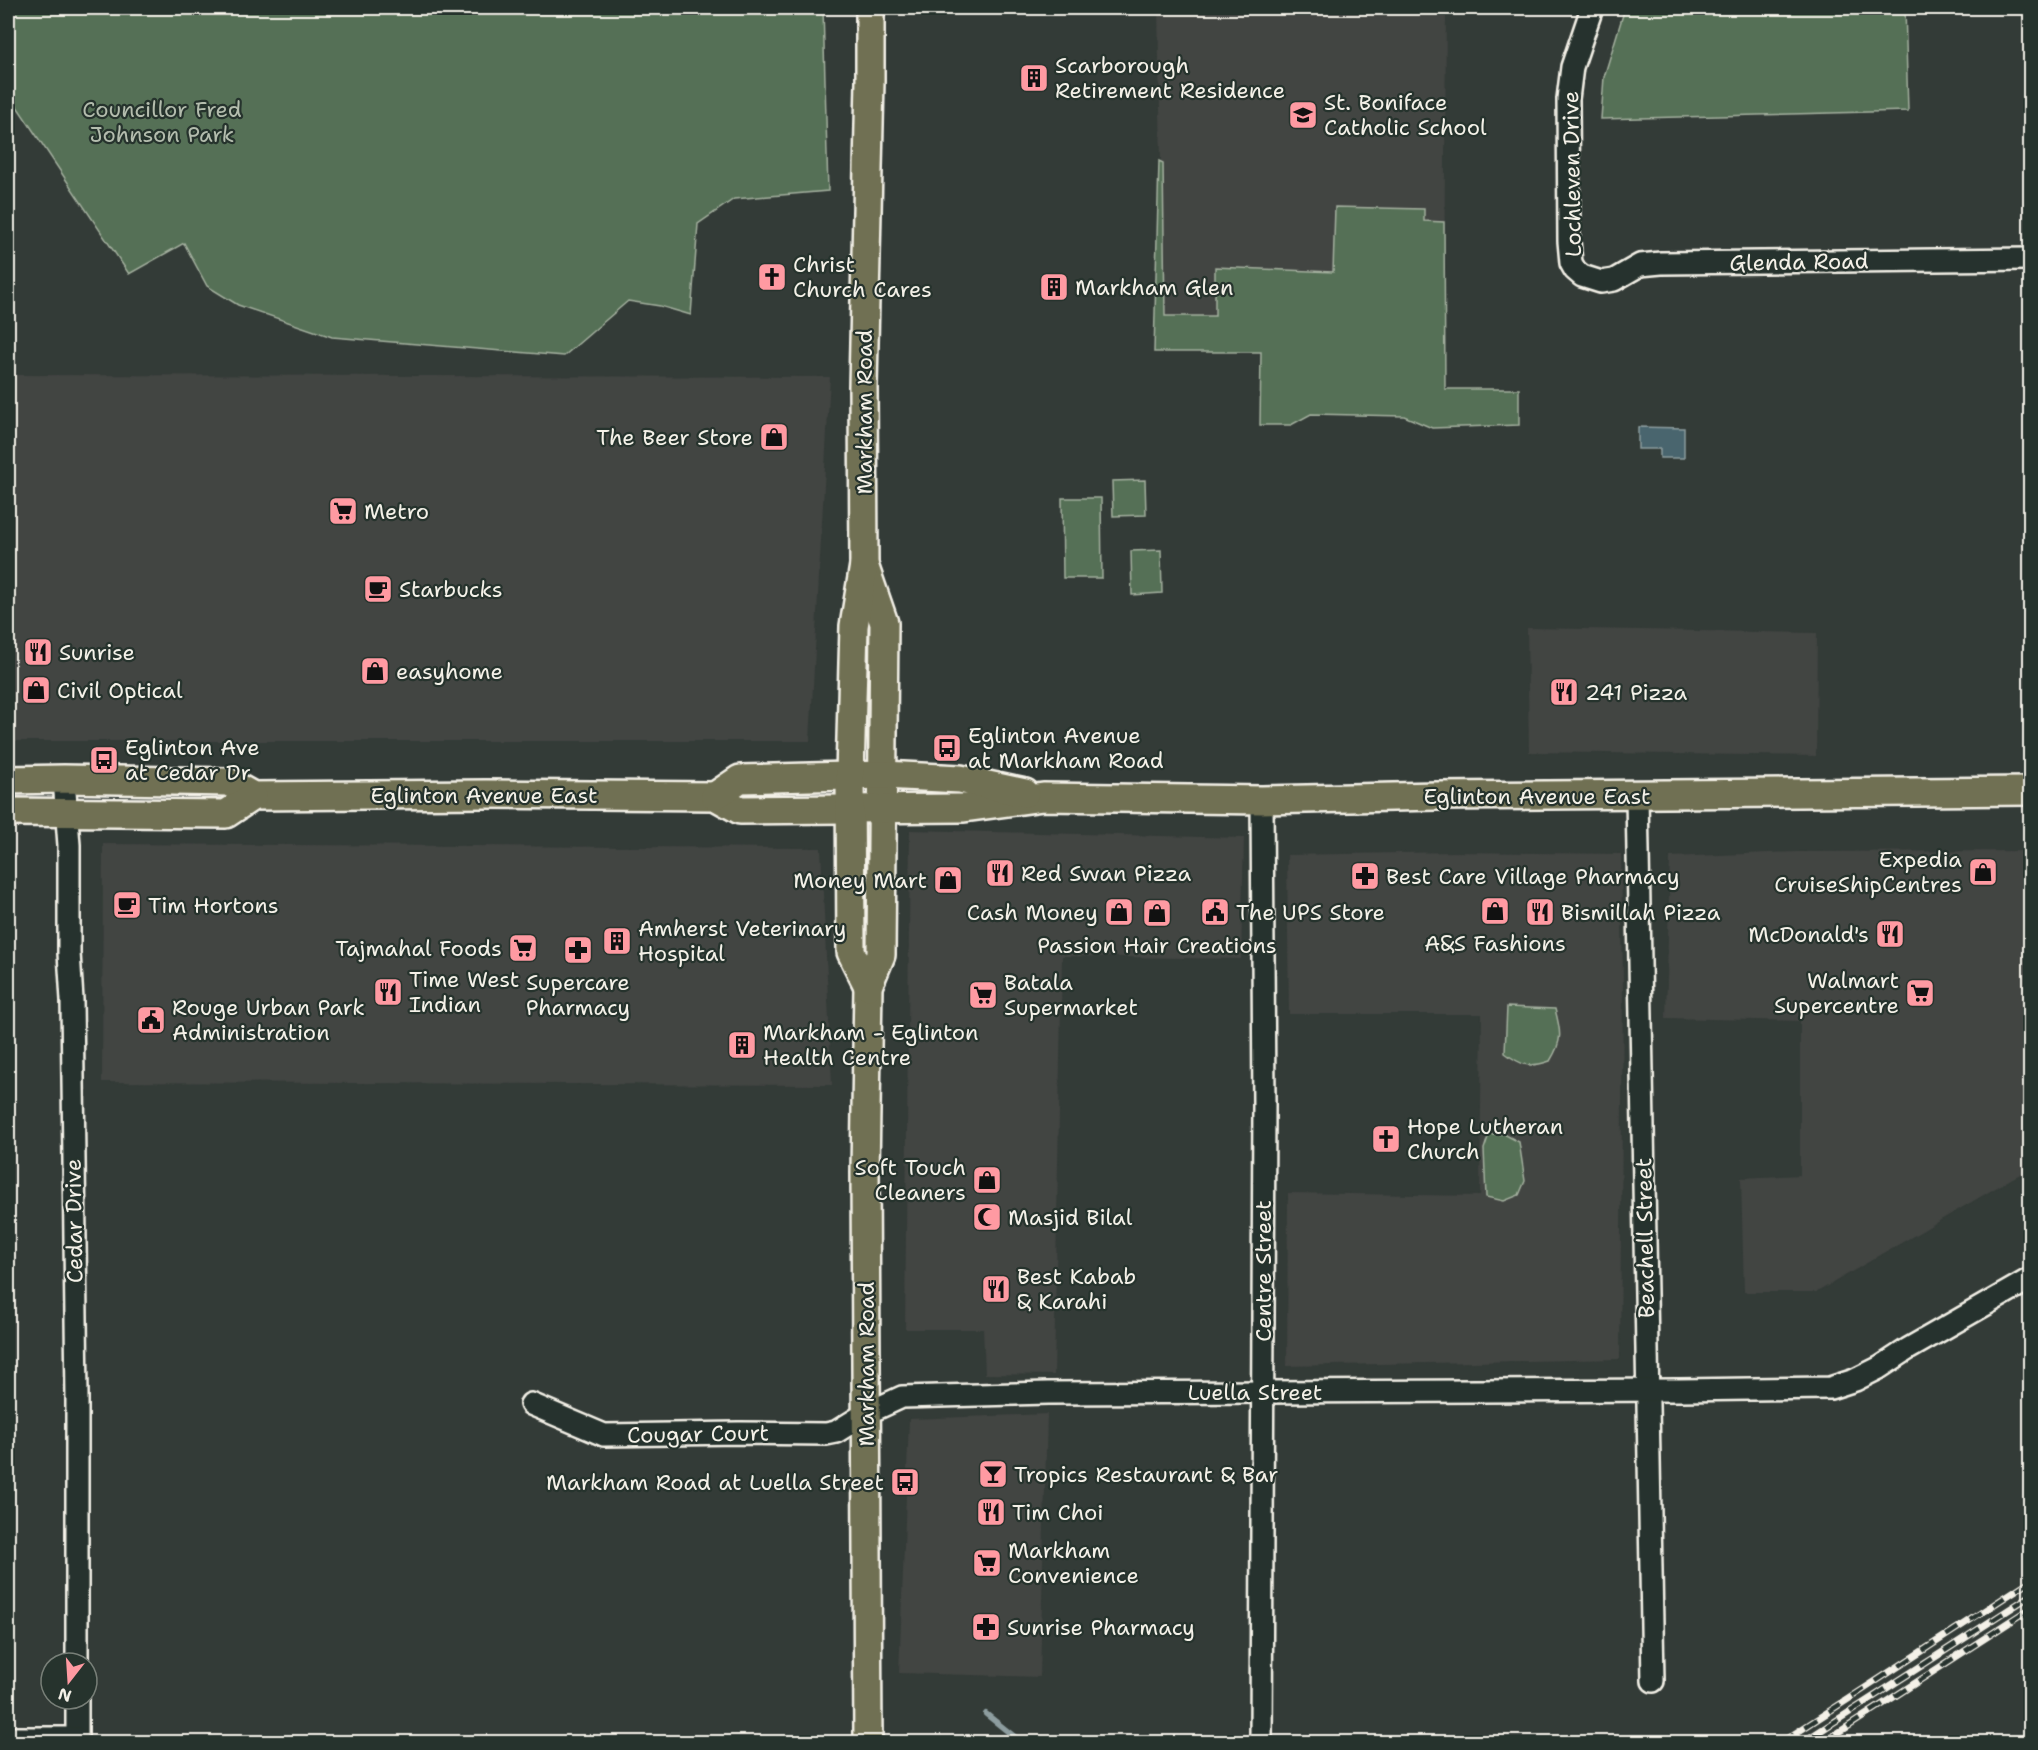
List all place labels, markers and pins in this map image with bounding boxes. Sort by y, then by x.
place label: Scarborough Retirement Residence [1055,51,1285,105]
building icon: Scarborough Retirement Residence [1018,62,1050,94]
place label: St. Boniface Catholic School [1324,88,1487,142]
school or university icon: St. Boniface Catholic School [1287,99,1319,131]
place label: Christ Church Cares [793,250,932,304]
church icon: Christ Church Cares [756,261,788,293]
building icon: Markham Glen [1038,271,1070,303]
place label: Markham Glen [1075,273,1234,302]
shop icon: The Beer Store [758,421,790,453]
place label: The Beer Store [596,423,753,452]
supermarket icon: Metro [327,495,359,527]
place label: Metro [364,497,429,526]
cafe icon: Starbucks [362,573,394,605]
place label: Starbucks [399,575,503,604]
restaurant icon: Sunrise [22,636,54,668]
place label: Sunrise [59,638,135,667]
shop icon: easyhome [359,655,391,687]
place label: easyhome [396,657,503,686]
shop icon: Civil Optical [20,674,52,706]
place label: Civil Optical [57,676,183,705]
restaurant icon: 241 Pizza [1548,676,1580,708]
place label: 241 Pizza [1585,678,1687,707]
place label: Eglinton Avenue at Markham Road [968,721,1164,775]
bus stop icon: Eglinton Avenue at Markham Road [931,732,963,764]
place label: Eglinton Ave at Cedar Dr [125,733,260,787]
bus stop icon: Eglinton Ave at Cedar Dr [88,744,120,776]
place label: Expedia CruiseShipCentres [1774,845,1962,899]
shop icon: Expedia CruiseShipCentres [1967,856,1999,888]
restaurant icon: Red Swan Pizza [984,857,1016,889]
place label: Red Swan Pizza [1021,859,1192,888]
pharmacy icon: Best Care Village Pharmacy [1349,860,1381,892]
place label: Best Care Village Pharmacy [1386,862,1680,891]
shop icon: Money Mart [932,864,964,896]
place label: Money Mart [793,866,927,895]
cafe icon: Tim Hortons [111,889,143,921]
place label: Tim Hortons [148,891,279,920]
shop icon: A&S Fashions [1479,895,1511,927]
shop icon: Cash Money [1103,896,1135,928]
public building icon: The UPS Store [1199,896,1231,928]
restaurant icon: Bismillah Pizza [1524,896,1556,928]
shop icon: Passion Hair Creations [1141,897,1173,929]
place label: Cash Money [967,898,1098,927]
place label: The UPS Store [1236,898,1385,927]
place label: Bismillah Pizza [1561,898,1721,927]
place label: Amherst Veterinary Hospital [638,914,846,968]
restaurant icon: McDonald's [1874,918,1906,950]
place label: McDonald's [1748,920,1869,949]
building icon: Amherst Veterinary Hospital [601,925,633,957]
place label: A&S Fashions [1424,929,1566,958]
place label: Passion Hair Creations [1037,931,1277,960]
supermarket icon: Tajmahal Foods [507,932,539,964]
place label: Tajmahal Foods [335,934,502,963]
pharmacy icon: Supercare Pharmacy [562,934,594,966]
place label: Time West Indian [409,965,520,1019]
place label: Walmart Supercentre [1774,966,1899,1020]
place label: Supercare Pharmacy [526,968,630,1022]
place label: Batala Supermarket [1004,968,1138,1022]
restaurant icon: Time West Indian [372,976,404,1008]
supermarket icon: Walmart Supercentre [1904,977,1936,1009]
supermarket icon: Batala Supermarket [967,979,999,1011]
place label: Rouge Urban Park Administration [172,993,365,1047]
public building icon: Rouge Urban Park Administration [135,1004,167,1036]
place label: Markham - Eglinton Health Centre [763,1018,979,1072]
building icon: Markham - Eglinton Health Centre [726,1029,758,1061]
place label: Hope Lutheran Church [1407,1112,1563,1166]
church icon: Hope Lutheran Church [1370,1123,1402,1155]
place label: Soft Touch Cleaners [855,1153,966,1207]
shop icon: Soft Touch Cleaners [971,1164,1003,1196]
mosque icon: Masjid Bilal [971,1201,1003,1233]
place label: Masjid Bilal [1008,1203,1133,1232]
place label: Best Kabab & Karahi [1017,1262,1136,1316]
restaurant icon: Best Kabab & Karahi [980,1273,1012,1305]
bar icon: Tropics Restaurant & Bar [977,1458,1009,1490]
place label: Tropics Restaurant & Bar [1014,1460,1278,1489]
bus stop icon: Markham Road at Luella Street [889,1466,921,1498]
place label: Markham Road at Luella Street [546,1468,884,1497]
restaurant icon: Tim Choi [975,1496,1007,1528]
place label: Tim Choi [1012,1498,1104,1527]
place label: Markham Convenience [1008,1536,1139,1590]
supermarket icon: Markham Convenience [971,1547,1003,1579]
pharmacy icon: Sunrise Pharmacy [970,1611,1002,1643]
place label: Sunrise Pharmacy [1007,1613,1195,1642]

